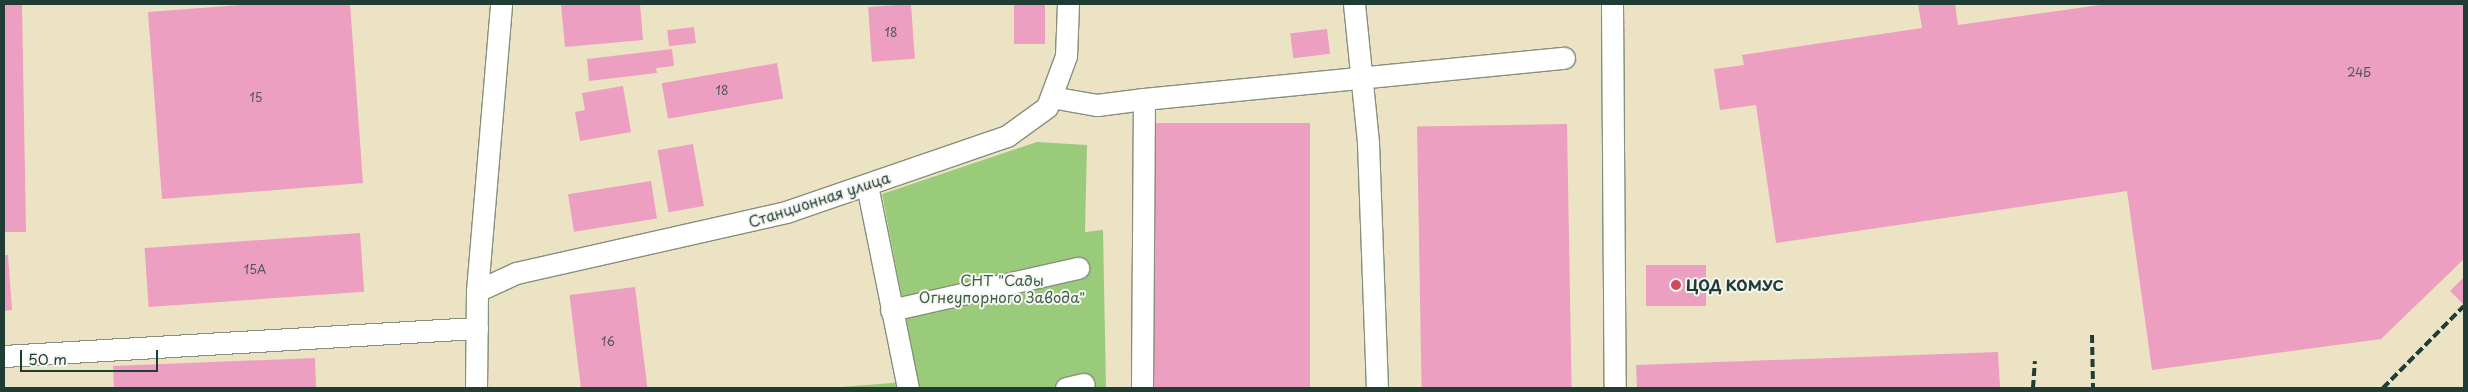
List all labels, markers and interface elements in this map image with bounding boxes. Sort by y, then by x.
house number: 18 [885,26,897,40]
house number: 24Б [2347,66,2371,80]
house number: 18 [716,84,728,98]
house number: 15 [249,91,263,105]
street label: Станционная улица [745,167,893,231]
house number: 15А [244,263,266,277]
park label: СНТ "Сады Огнеупорного Завода" [918,270,1086,305]
place label: ЦОД КОМУС [1686,276,1785,294]
marker: ЦОД КОМУС [1670,279,1682,291]
house number: 16 [601,335,615,349]
scale bar [22,340,160,372]
text: 50 m [28,347,67,370]

